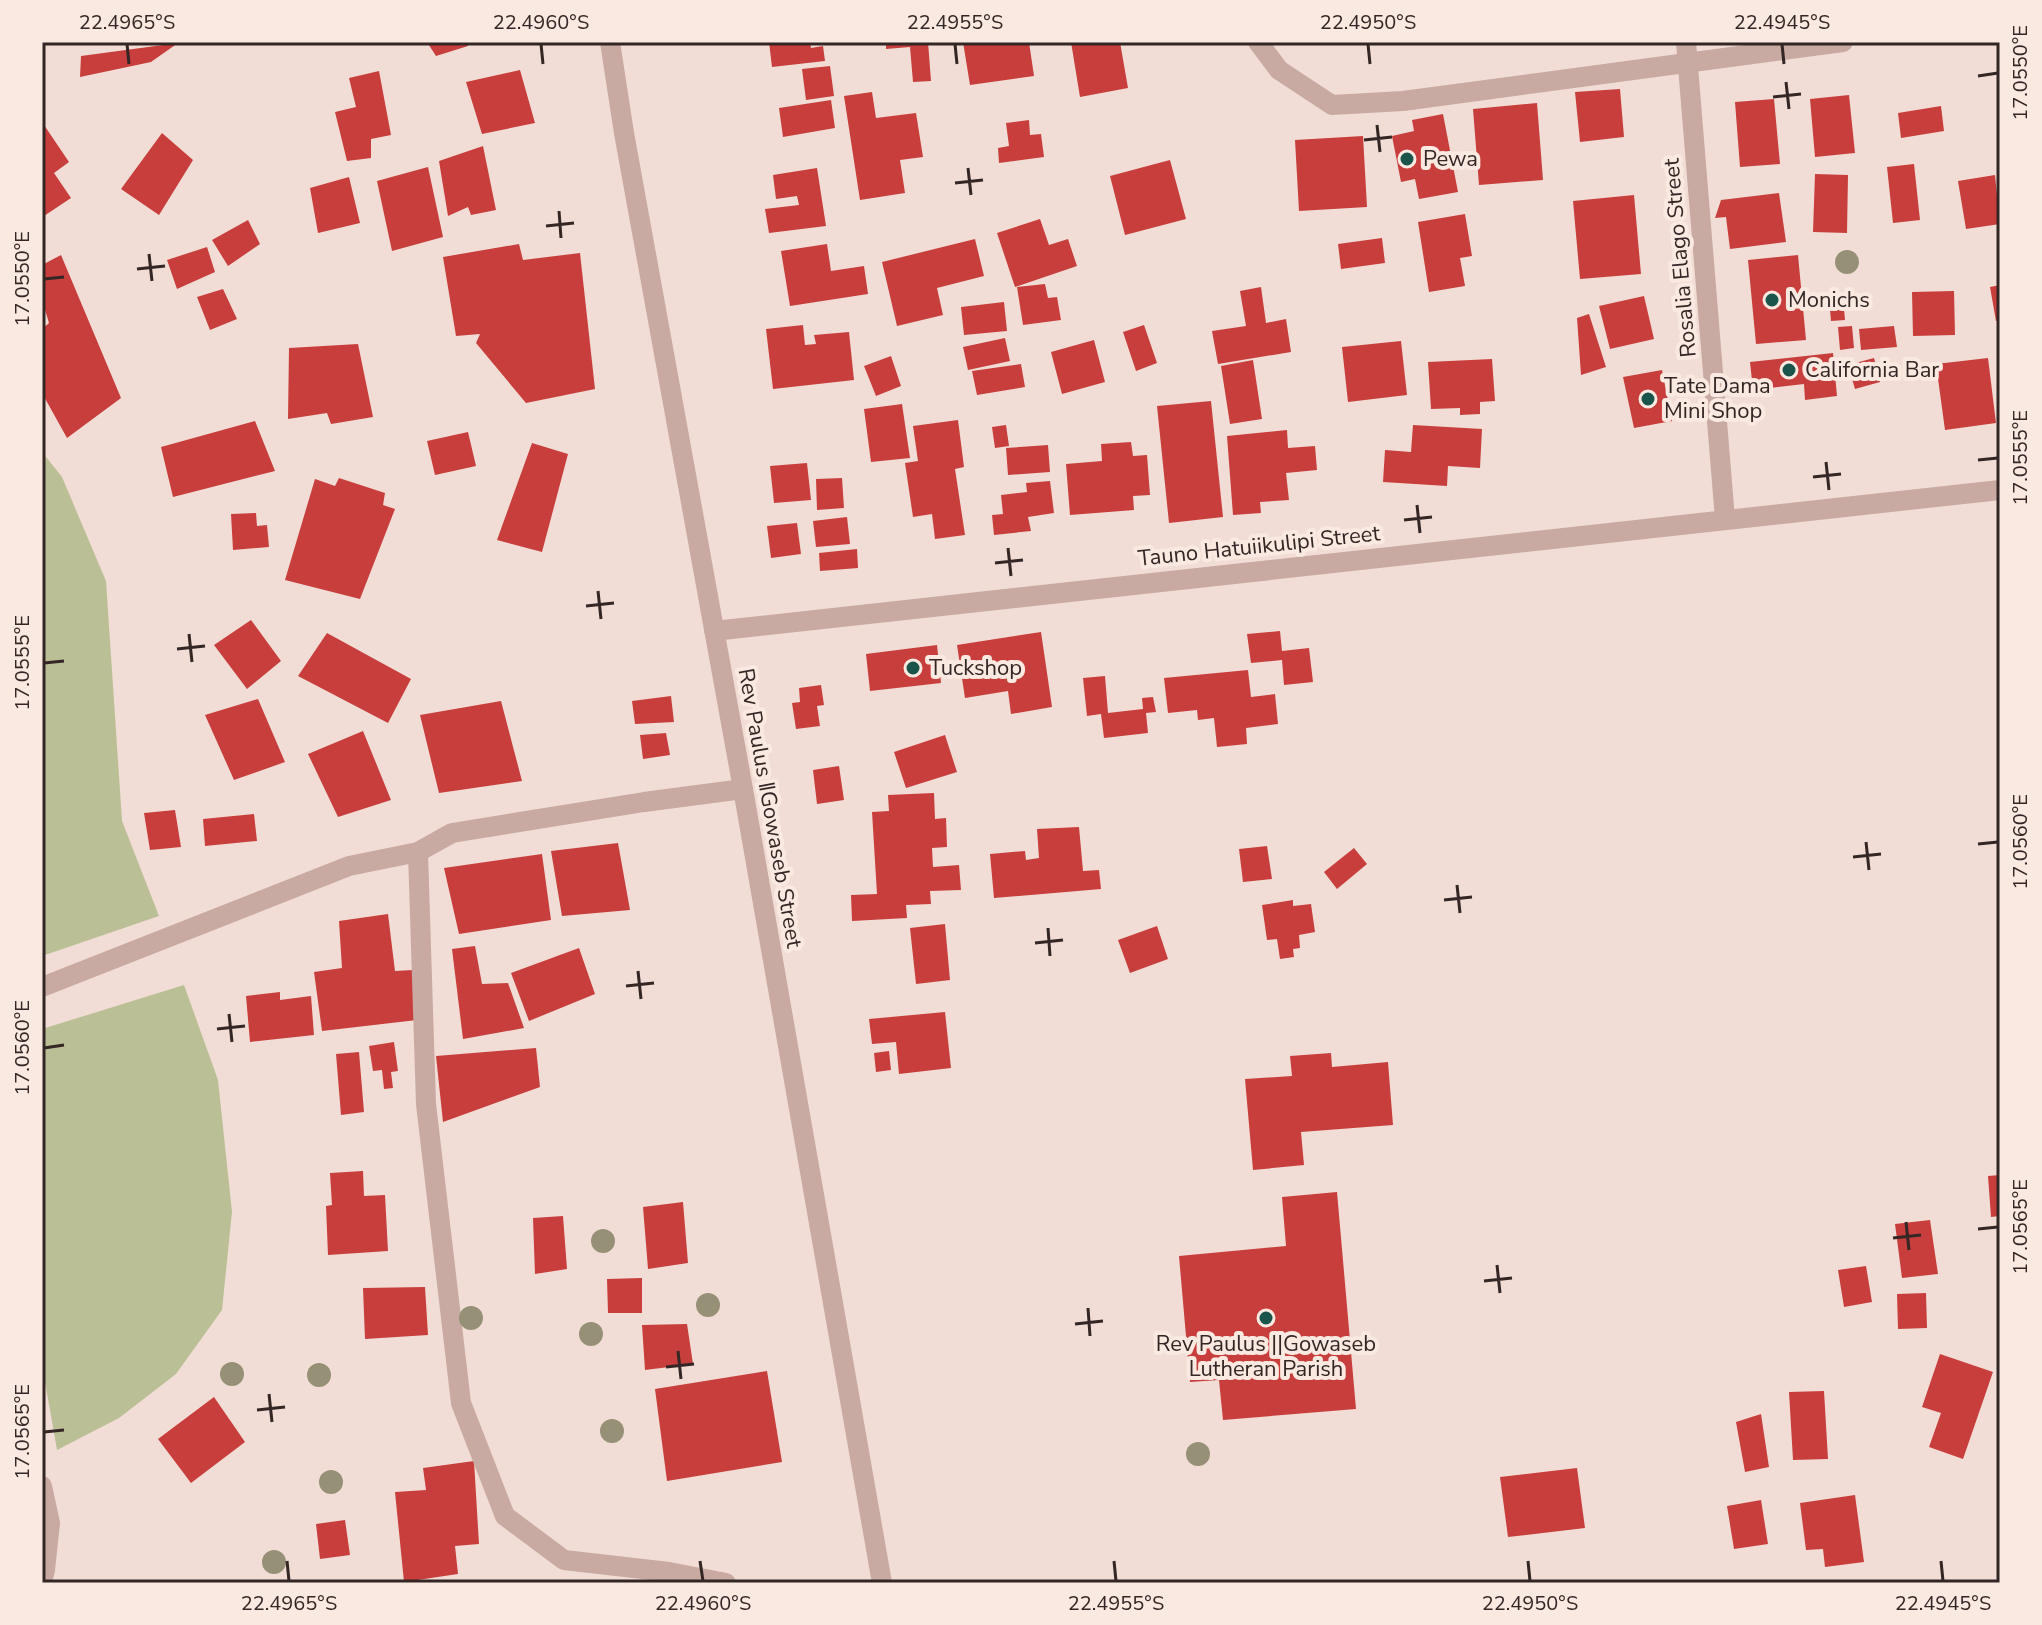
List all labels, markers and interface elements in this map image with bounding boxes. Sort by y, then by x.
text: 22.4965°S [79,9,175,36]
text: 22.4960°S [493,9,589,36]
text: 22.4955°S [907,9,1003,36]
text: 22.4950°S [1320,9,1416,36]
text: 22.4945°S [1734,9,1830,36]
text: 17.0550°E [2007,25,2034,121]
place label: Pewa [1423,144,1478,174]
marker: Pewa [1398,150,1416,168]
street label: Rosalia Elago Street [1656,157,1704,359]
text: 17.0550°E [9,231,36,327]
place label: Monichs [1788,285,1870,315]
marker: Monichs [1763,291,1781,309]
place label: California Bar [1805,355,1939,385]
marker: California Bar [1780,361,1798,379]
place label: Tate Dama Mini Shop [1664,371,1771,426]
marker: Tate Dama Mini Shop [1639,390,1657,408]
text: 17.0555°E [2007,410,2034,506]
street label: Tauno Hatuiikulipi Street [1137,518,1382,574]
text: 17.0555°E [9,615,36,711]
place label: Tuckshop [929,653,1022,683]
marker: Tuckshop [904,659,922,677]
street label: Rev Paulus ǁGowaseb Street [731,666,809,950]
text: 17.0560°E [2007,794,2034,890]
text: 17.0560°E [9,1000,36,1096]
text: 17.0565°E [2007,1179,2034,1275]
marker: Rev Paulus ||Gowaseb Lutheran Parish [1257,1309,1275,1327]
place label: Rev Paulus ||Gowaseb Lutheran Parish [1156,1329,1376,1384]
text: 17.0565°E [9,1384,36,1480]
text: 22.4965°S [241,1590,337,1617]
text: 22.4960°S [655,1590,751,1617]
text: 22.4955°S [1068,1590,1164,1617]
text: 22.4950°S [1482,1590,1578,1617]
text: 22.4945°S [1895,1590,1991,1617]

